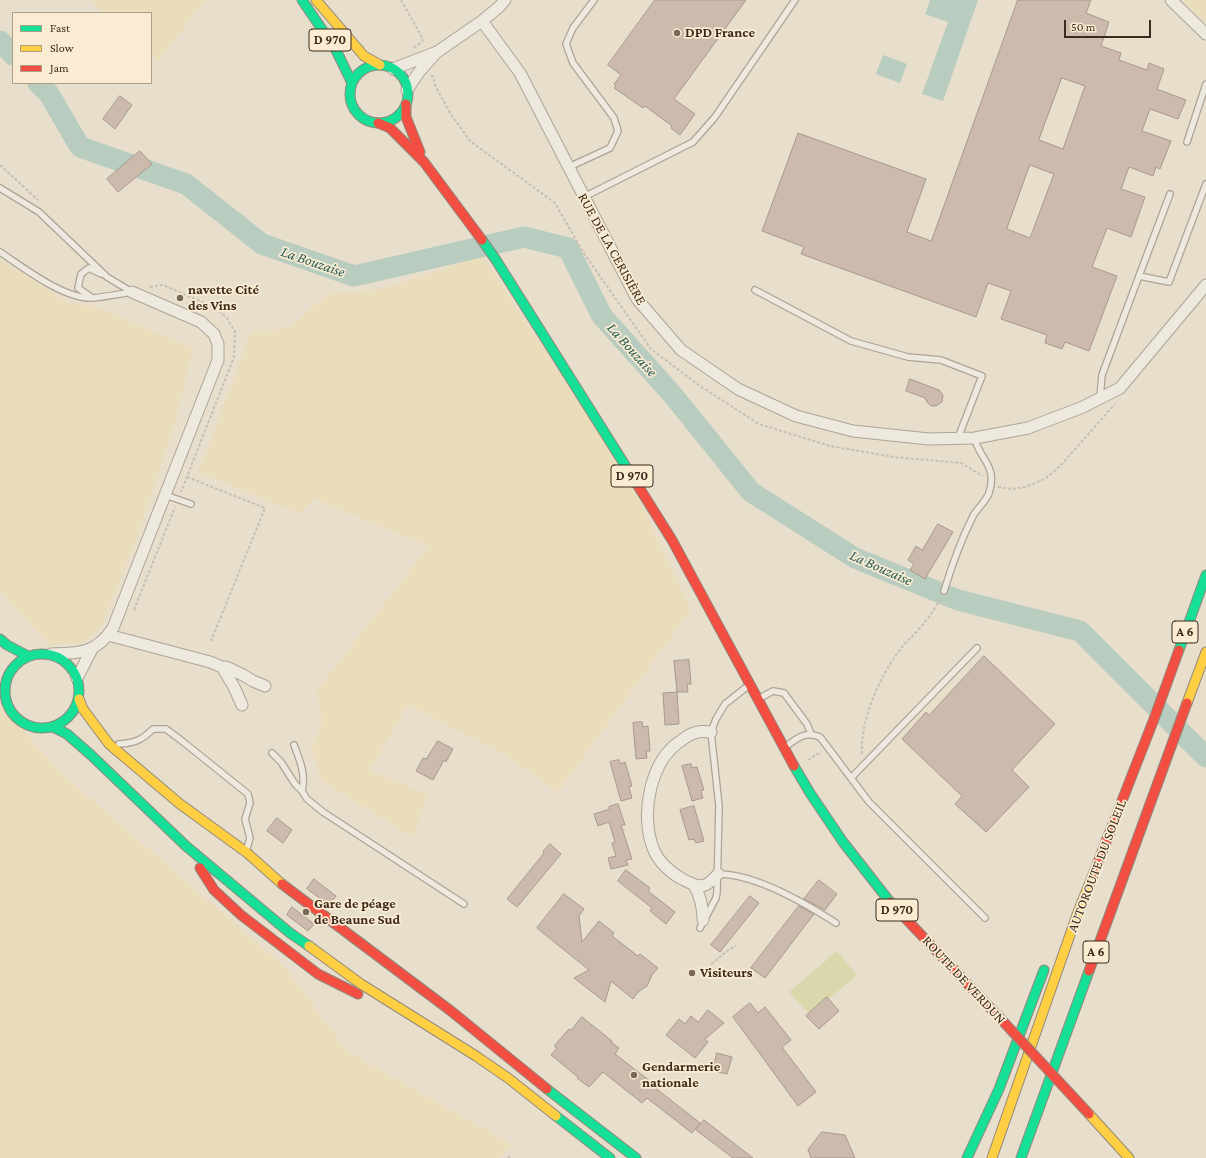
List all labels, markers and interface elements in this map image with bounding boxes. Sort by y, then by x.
legend [12,12,152,84]
scale bar [1066,12,1153,38]
text: 50 m [1071,20,1095,34]
text: Fast [50,21,70,35]
place label: DPD France [685,25,755,41]
marker: DPD France [672,28,682,38]
road number: D 970 [309,29,351,51]
text: Slow [50,41,74,55]
text: Jam [50,61,69,75]
street label: RUE DE LA CERISIÈRE [574,190,650,308]
water label: La Bouzaise [279,243,347,281]
place label: navette Cité des Vins [188,282,259,314]
marker: navette Cité des Vins [175,293,185,303]
water label: La Bouzaise [603,319,661,381]
road number: D 970 [611,465,653,487]
water label: La Bouzaise [847,546,915,590]
road number: A 6 [1172,621,1198,643]
street label: AUTOROUTE DU SOLEIL [1064,797,1130,935]
place label: Gare de péage de Beaune Sud [314,896,400,928]
road number: D 970 [876,899,918,921]
marker: Gare de péage de Beaune Sud [301,907,311,917]
street label: ROUTE DE VERDUN [919,932,1009,1028]
road number: A 6 [1083,941,1109,963]
place label: Visiteurs [700,965,752,981]
marker: Visiteurs [687,968,697,978]
place label: Gendarmerie nationale [642,1059,720,1092]
marker: Gendarmerie nationale [629,1070,639,1080]

